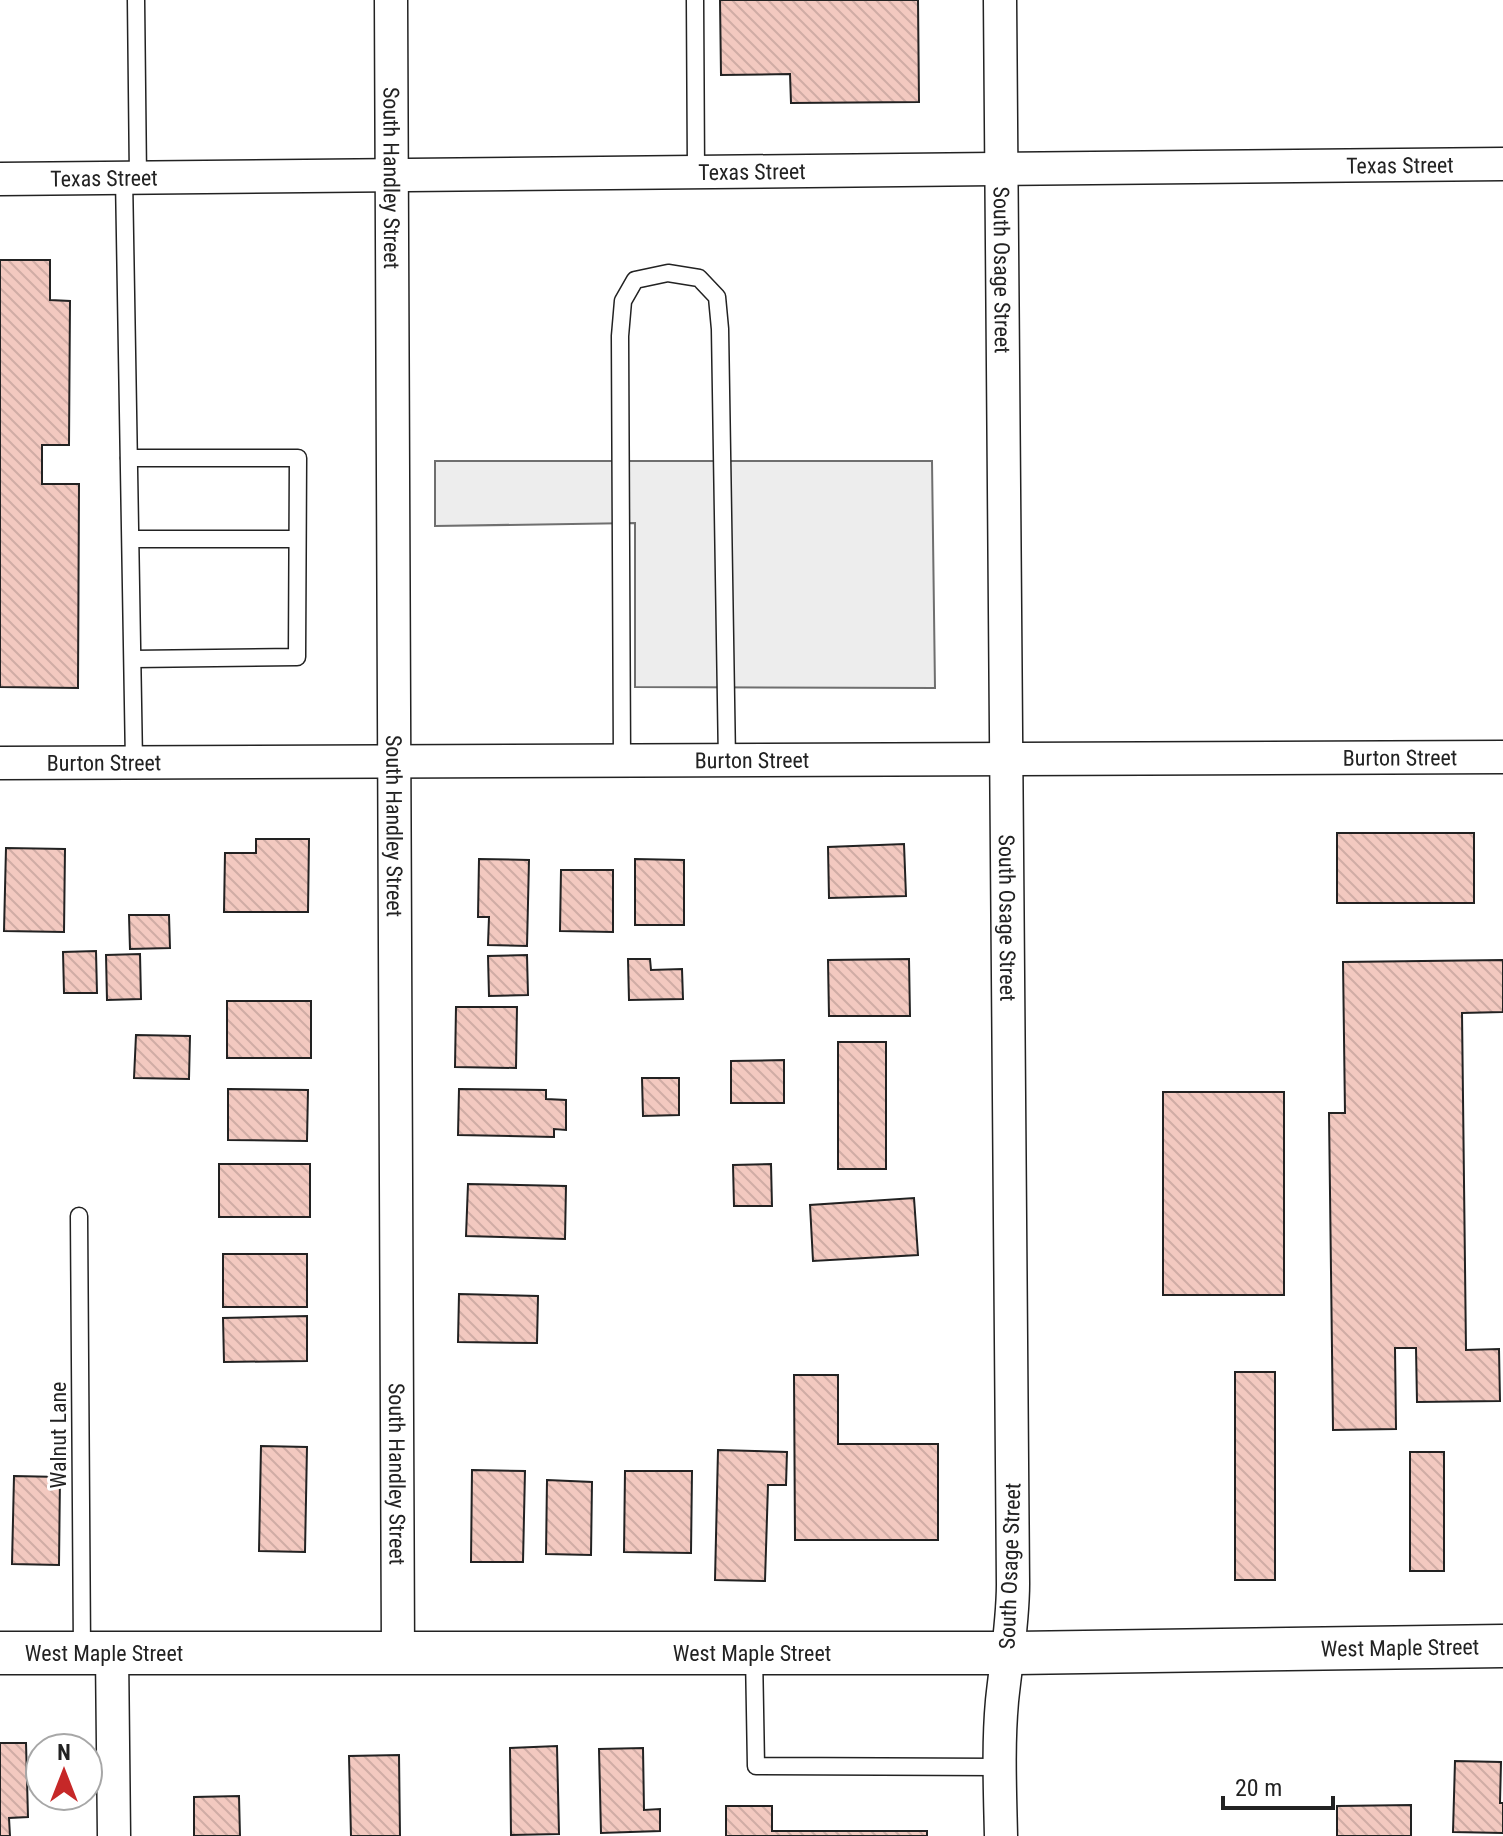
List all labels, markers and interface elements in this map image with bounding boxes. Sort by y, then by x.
street label: South Handley Street [379,87,405,269]
street label: Texas Street [1346,152,1454,178]
street label: Texas Street [698,158,806,185]
street label: Texas Street [50,165,158,191]
street label: South Osage Street [989,186,1015,354]
street label: South Handley Street [382,735,407,917]
street label: Burton Street [1343,745,1457,770]
street label: Burton Street [695,747,809,773]
street label: Burton Street [47,750,161,775]
street label: South Osage Street [994,834,1021,1002]
street label: Walnut Lane [46,1382,71,1488]
street label: South Handley Street [384,1383,410,1565]
street label: South Osage Street [995,1482,1025,1650]
street label: West Maple Street [1321,1634,1479,1661]
street label: West Maple Street [25,1641,183,1666]
street label: West Maple Street [673,1641,831,1666]
north arrow [24,1732,104,1812]
text: N [57,1740,71,1765]
scale bar [1223,1760,1333,1810]
text: 20 m [1235,1774,1282,1802]

